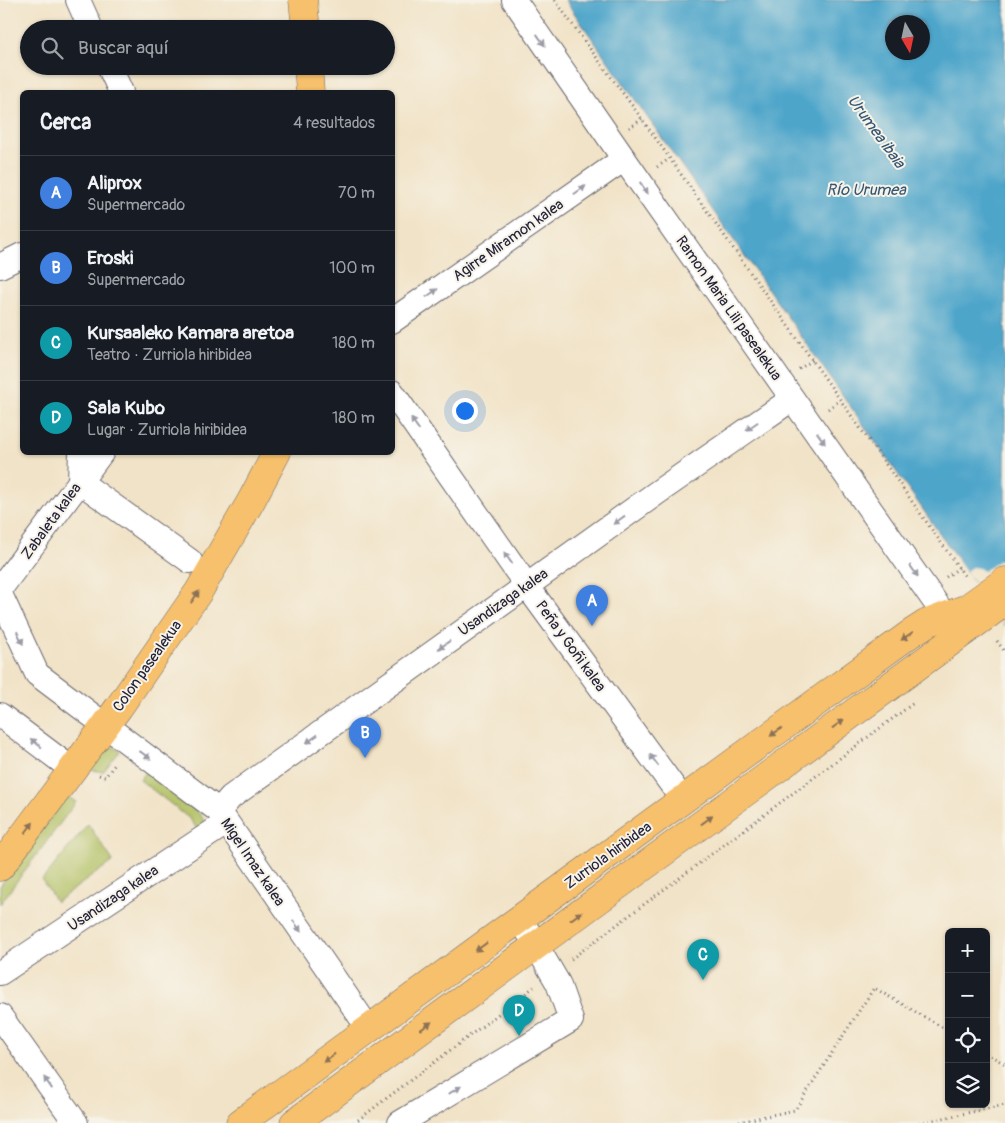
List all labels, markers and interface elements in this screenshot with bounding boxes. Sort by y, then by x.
north arrow [885,15,930,60]
search box [20,20,395,75]
one-way arrow [536,33,546,47]
icon: search [38,34,66,62]
text: Buscar aquí [78,36,169,60]
water label: Urumea ibaia [843,91,910,173]
text: Cerca [40,109,91,136]
text: 4 resultados [293,113,375,133]
text: Aliprox [87,171,142,195]
water label: Río Urumea [826,180,907,200]
one-way arrow [639,181,649,195]
text: A [51,183,61,203]
text: 70 m [338,183,375,203]
one-way arrow [573,185,587,195]
text: Supermercado [87,195,185,215]
street label: Agirre Miramon kalea [449,195,567,286]
street label: Ramon Maria Lili pasealekua [671,232,786,384]
text: Eroski [87,246,133,270]
text: B [51,258,61,278]
text: 100 m [329,258,375,278]
text: Supermercado [87,270,185,290]
one-way arrow [426,288,439,298]
text: Kursaaleko Kamara aretoa [87,321,294,345]
text: C [51,333,61,353]
text: 180 m [332,333,375,353]
text: Teatro · Zurriola hiribidea [87,345,252,365]
text: Sala Kubo [87,396,165,420]
your location [452,398,478,424]
text: D [51,408,61,428]
text: 180 m [332,408,375,428]
one-way arrow [410,418,420,431]
text: Lugar · Zurriola hiribidea [87,420,247,440]
one-way arrow [745,421,759,431]
one-way arrow [816,431,826,445]
street label: Zabaleta kalea [17,479,86,563]
one-way arrow [612,515,626,525]
one-way arrow [503,551,513,565]
street label: Usandizaga kalea [455,564,552,640]
one-way arrow [909,565,919,578]
pin: A [576,585,608,626]
one-way arrow [190,590,200,603]
street label: Peña y Goñi kalea [531,597,610,696]
street label: Colon pasealekua [109,617,186,716]
one-way arrow [16,631,24,645]
one-way arrow [901,631,914,641]
one-way arrow [438,639,451,650]
pin: B [349,717,381,758]
one-way arrow [831,719,845,729]
one-way arrow [770,726,783,737]
one-way arrow [305,734,319,744]
one-way arrow [30,737,43,748]
one-way arrow [138,750,151,760]
one-way arrow [649,754,659,767]
street label: Migel Imaz kalea [216,815,289,910]
one-way arrow [700,815,713,826]
street label: Zurriola hiribidea [561,817,655,893]
one-way arrow [24,821,34,835]
street label: Usandizaga kalea [64,861,162,936]
one-way arrow [569,912,582,922]
one-way arrow [292,920,302,933]
map controls [945,928,990,1108]
button: + [945,928,990,973]
pin: C [687,939,719,980]
one-way arrow [474,942,488,952]
button: − [945,973,990,1018]
pin: D [503,995,535,1036]
button: locate [945,1018,990,1063]
one-way arrow [419,1021,433,1031]
one-way arrow [322,1053,336,1063]
button: layers [945,1063,990,1108]
one-way arrow [43,1076,53,1090]
one-way arrow [448,1086,461,1095]

